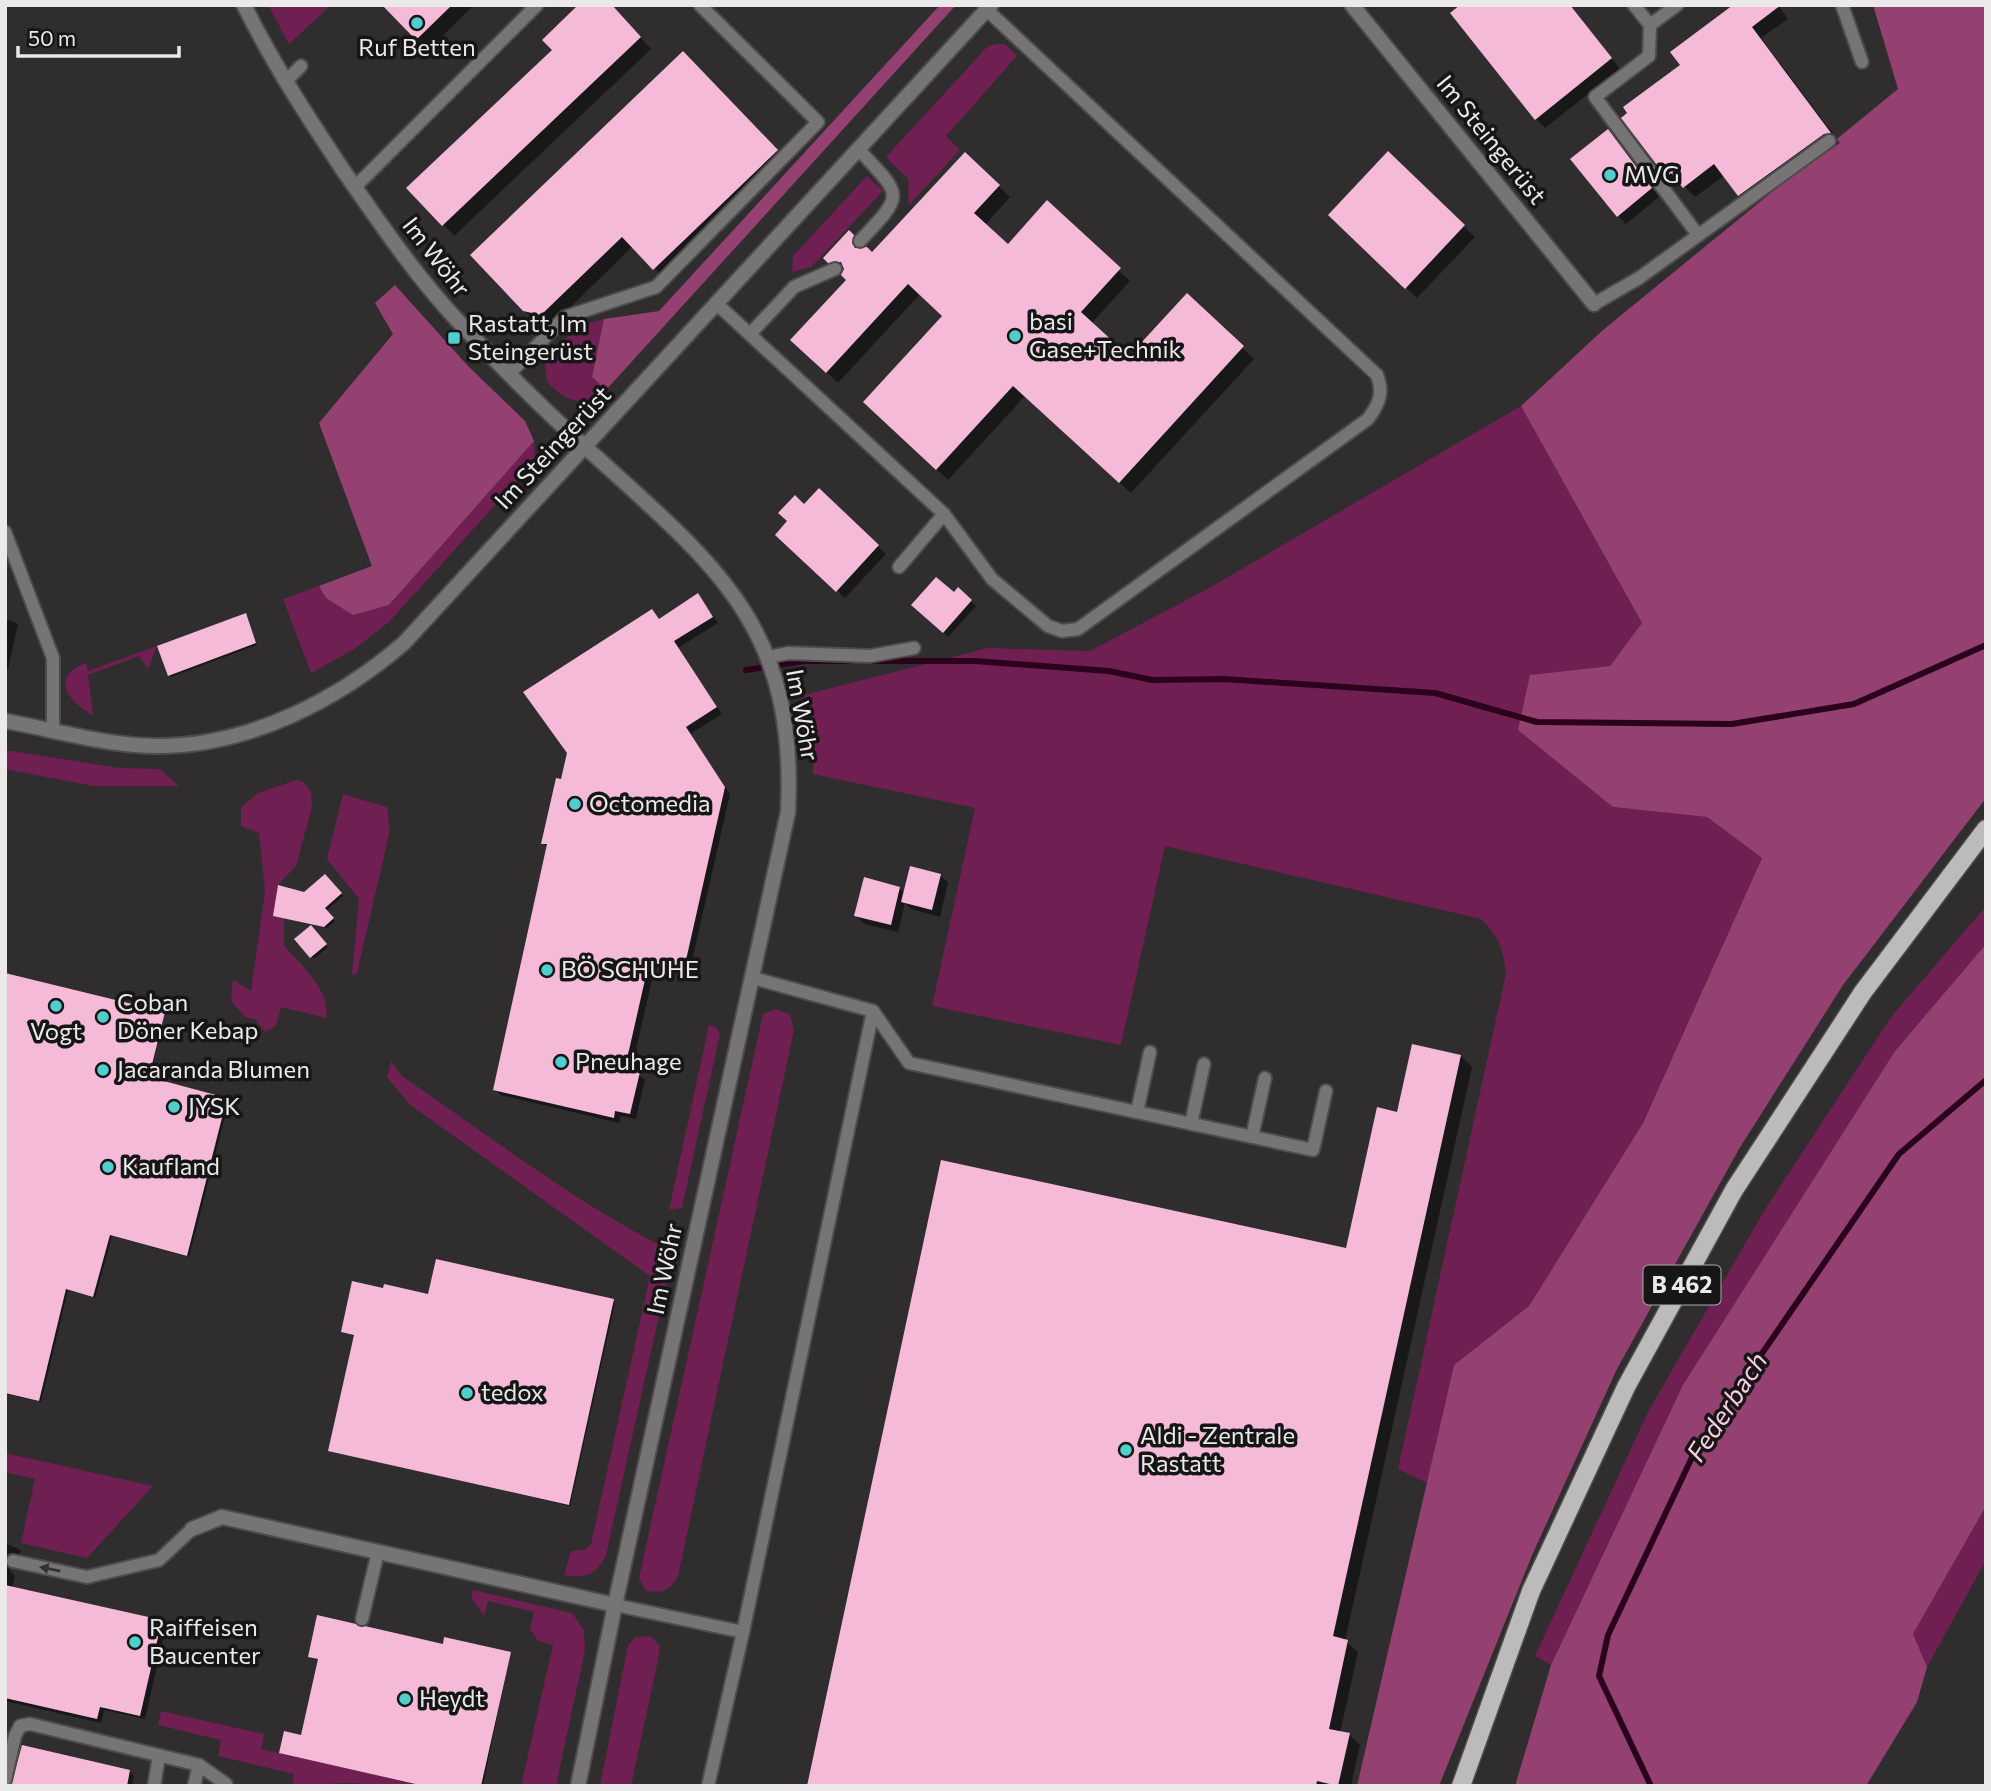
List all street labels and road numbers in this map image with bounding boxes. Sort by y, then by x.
street label: Im Steingerüst [1431,69,1553,209]
street label: Im Wöhr [397,211,477,302]
street label: Im Steingerüst [488,379,616,514]
street label: Im Wöhr [781,667,826,763]
street label: Im Wöhr [640,1220,687,1317]
road number: B 462 [1644,1266,1720,1304]

